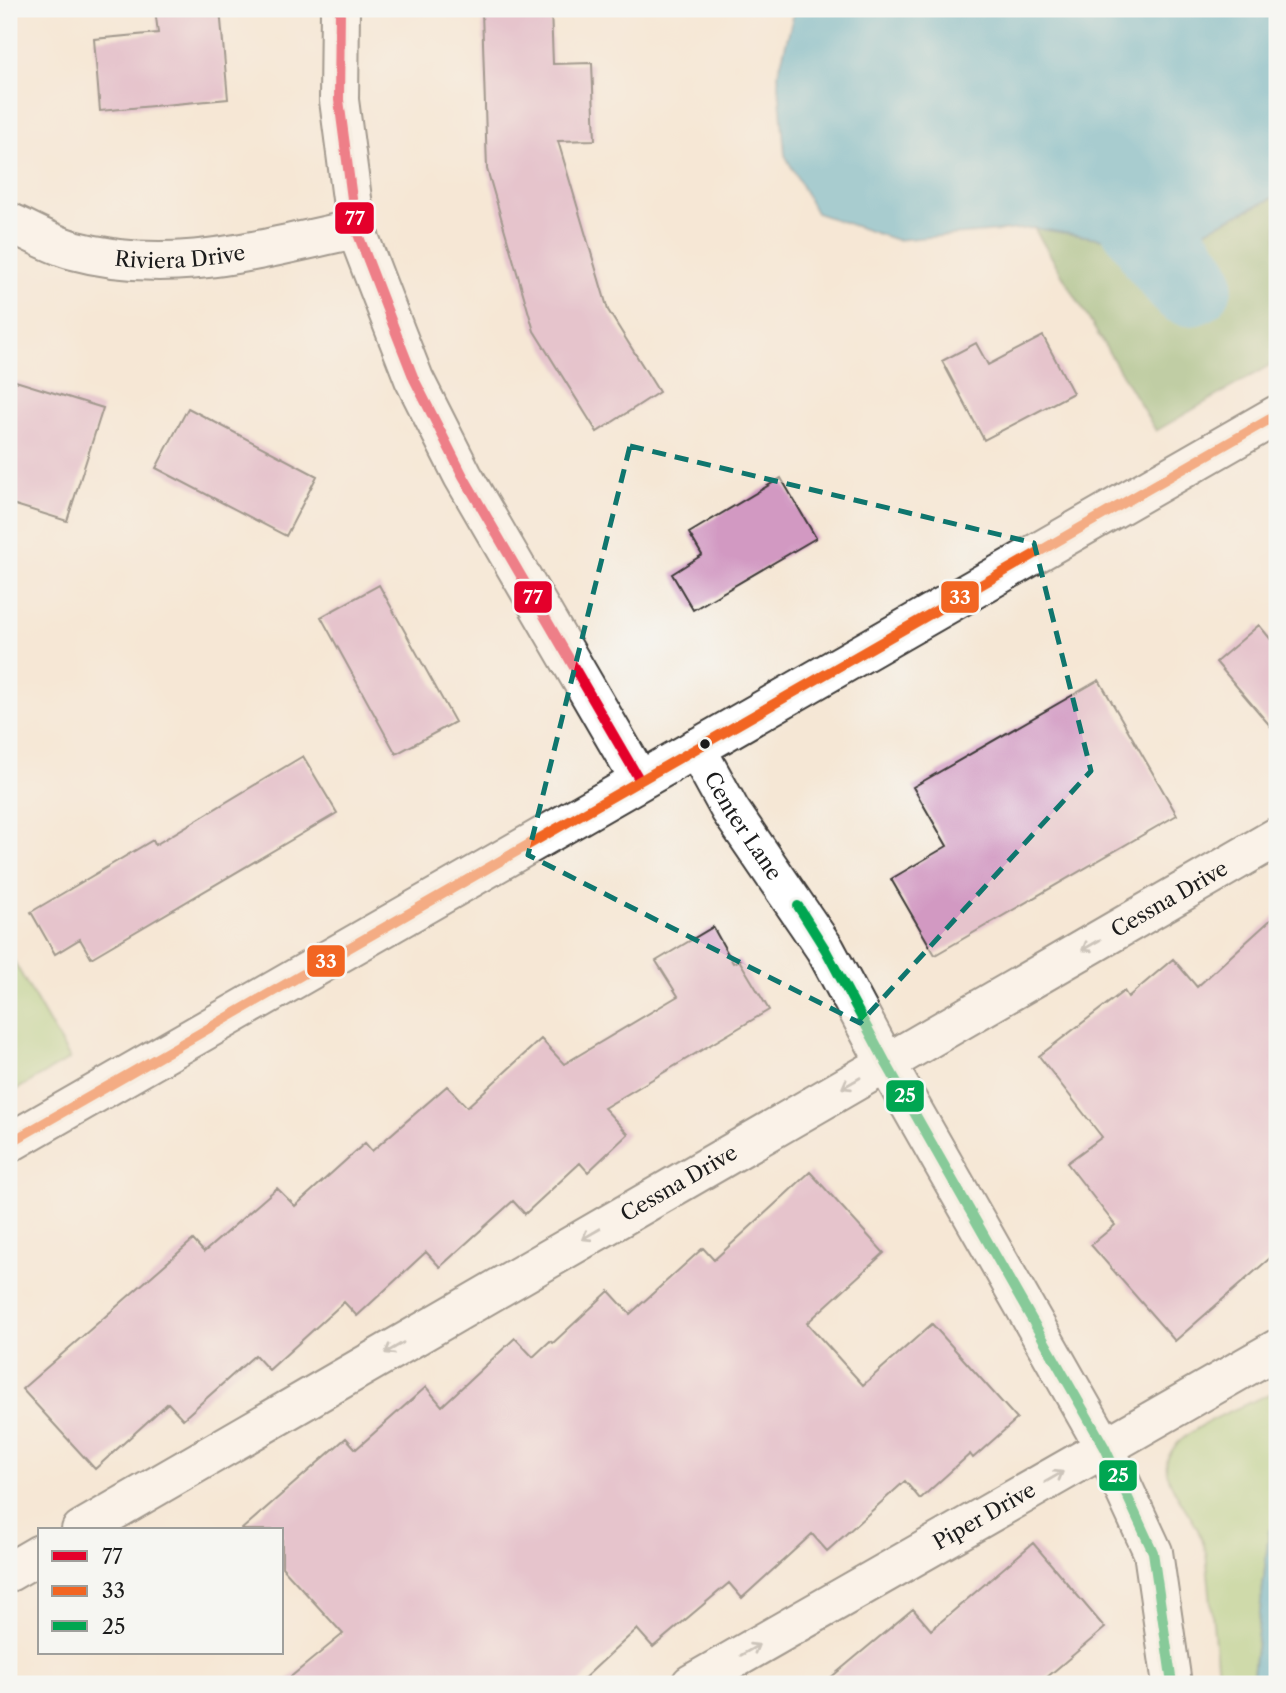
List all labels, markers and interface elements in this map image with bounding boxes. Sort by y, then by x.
line badge: 77 [334,201,375,235]
text: 77 [345,207,365,230]
street label: Riviera Drive [114,240,247,273]
line badge: 77 [513,580,553,614]
line badge: 33 [940,580,980,614]
text: 77 [523,586,543,609]
text: 33 [949,586,971,609]
unlabelled marker [698,737,712,751]
street label: Center Lane [699,767,787,885]
street label: Cessna Drive [1107,855,1232,942]
one-way arrow [1081,938,1101,952]
line badge: 33 [306,944,346,978]
text: 33 [315,950,337,973]
one-way arrow [842,1076,862,1090]
line badge: 25 [885,1079,925,1113]
text: 25 [894,1084,916,1107]
street label: Cessna Drive [616,1140,741,1227]
one-way arrow [581,1228,602,1241]
one-way arrow [385,1342,405,1356]
line badge: 25 [1098,1459,1138,1492]
text: 25 [1107,1464,1129,1487]
one-way arrow [1043,1470,1064,1483]
street label: Piper Drive [929,1477,1040,1555]
legend [38,1528,284,1654]
text: 77 [102,1544,123,1569]
text: 33 [102,1578,125,1603]
text: 25 [102,1614,125,1639]
one-way arrow [739,1643,760,1656]

